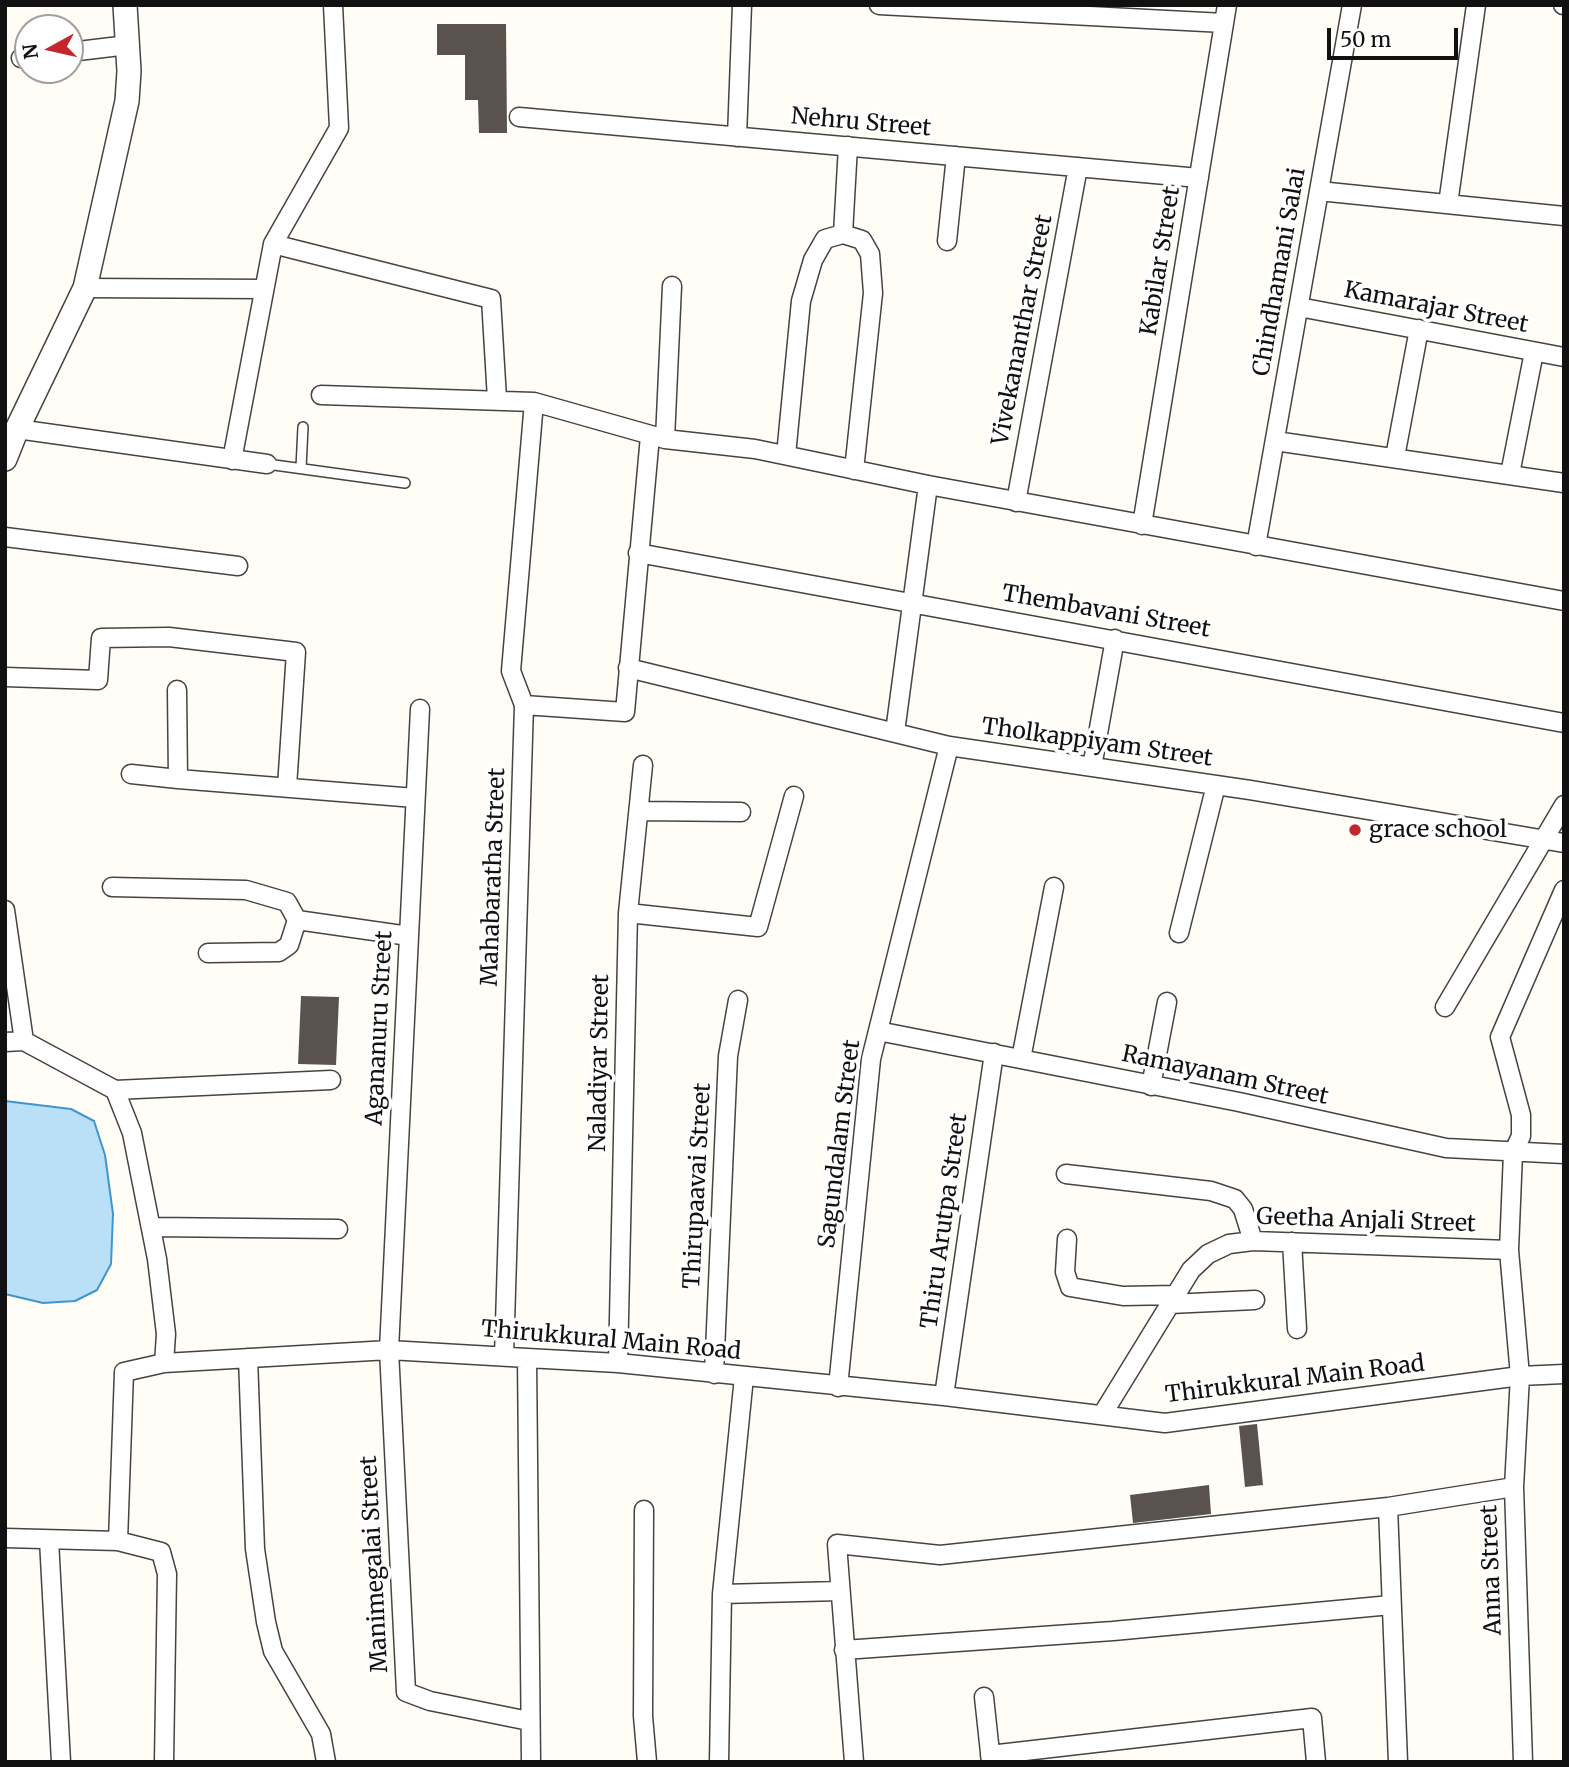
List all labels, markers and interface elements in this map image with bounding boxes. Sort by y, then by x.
north arrow [14,14,84,84]
scale bar [1331,14,1462,58]
text: 50 m [1340,26,1391,53]
text: N [17,43,43,61]
street label: Nehru Street [790,103,932,143]
street label: Chindhamani Salai [1248,166,1312,378]
street label: Kabilar Street [1136,184,1186,338]
street label: Vivekananthar Street [987,212,1059,448]
street label: Kamarajar Street [1342,277,1530,339]
street label: Thembavani Street [1000,580,1212,644]
street label: Tholkappiyam Street [980,713,1214,773]
street label: Mahabaratha Street [476,767,512,987]
place label: grace school [1369,816,1507,844]
marker: grace school [1347,822,1363,838]
street label: Agananuru Street [361,930,399,1126]
street label: Naladiyar Street [585,974,615,1152]
street label: Sagundalam Street [814,1038,866,1250]
street label: Ramayanam Street [1119,1041,1331,1111]
street label: Thirupaavai Street [679,1082,717,1290]
street label: Thiru Arutpa Street [916,1112,974,1330]
street label: Geetha Anjali Street [1256,1203,1476,1239]
street label: Thirukkural Main Road [480,1316,742,1366]
street label: Thirukkural Main Road [1164,1350,1426,1410]
street label: Manimegalai Street [356,1455,394,1673]
street label: Anna Street [1476,1504,1508,1636]

